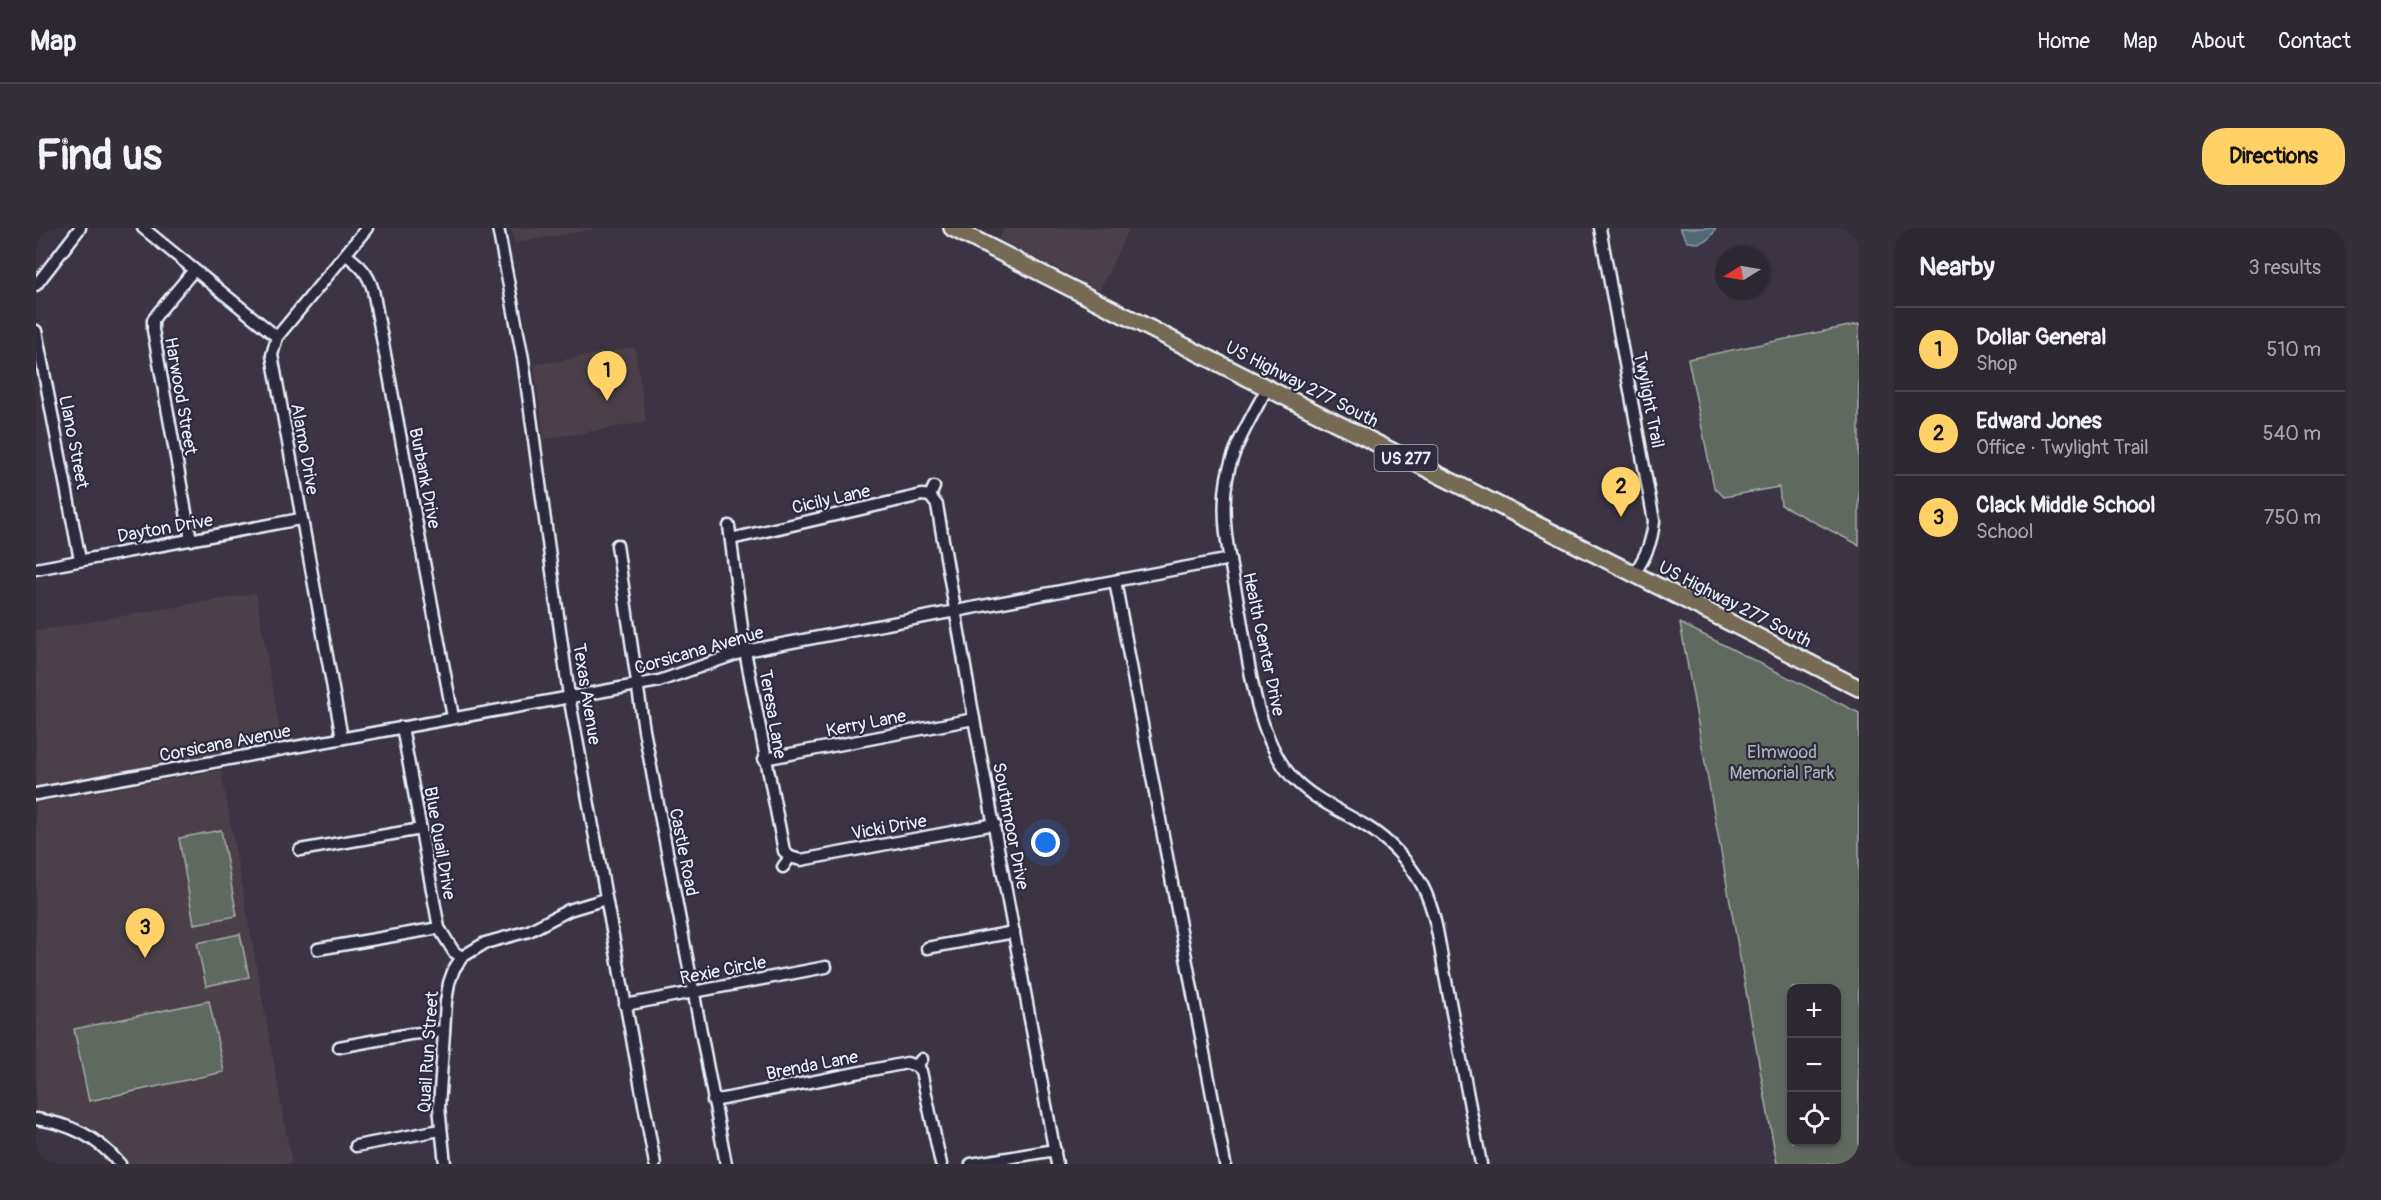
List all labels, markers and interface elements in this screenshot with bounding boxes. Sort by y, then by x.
text: Map [30,24,76,59]
text: Home [2037,28,2090,55]
text: Map [2123,28,2158,55]
text: About [2191,28,2245,55]
text: Contact [2278,28,2351,55]
button: Directions [2202,128,2345,185]
text: Find us [36,130,162,182]
north arrow [1715,246,1769,300]
text: Nearby [1919,251,1995,283]
text: 3 results [2249,255,2321,280]
text: Dollar General [1976,323,2107,351]
street label: Harwood Street [159,335,202,458]
street label: US Highway 277 South [1221,336,1382,433]
text: 1 [1935,337,1942,362]
text: 510 m [2267,337,2321,362]
street label: Twylight Trail [1628,350,1669,450]
text: Shop [1976,351,2017,376]
pin: 1 [588,352,626,401]
street label: Llano Street [53,393,94,492]
street label: Alamo Drive [285,402,324,497]
text: Edward Jones [1976,407,2102,435]
text: 2 [1933,421,1944,446]
text: 540 m [2263,421,2321,446]
street label: Burbank Drive [403,426,446,531]
text: Office · Twylight Trail [1976,435,2149,460]
road number: US 277 [1374,445,1438,471]
pin: 2 [1602,468,1640,517]
street label: Cicily Lane [790,479,873,520]
text: Clack Middle School [1976,491,2156,519]
text: 3 [1933,505,1944,530]
text: 750 m [2264,505,2321,530]
street label: Dayton Drive [116,509,215,548]
text: School [1976,519,2033,544]
street label: US Highway 277 South [1654,556,1815,653]
street label: Health Center Drive [1237,570,1290,718]
street label: Corsicana Avenue [632,621,766,680]
street label: Texas Avenue [567,642,606,747]
street label: Teresa Lane [753,668,792,761]
street label: Kerry Lane [824,704,908,743]
street label: Corsicana Avenue [158,719,293,767]
park label: Elmwood Memorial Park [1729,741,1835,785]
street label: Southmoor Drive [987,761,1034,892]
street label: Blue Quail Drive [418,785,461,902]
street label: Castle Road [664,806,703,898]
street label: Vicki Drive [850,810,929,845]
your location [1031,828,1060,857]
pin: 3 [126,908,164,958]
street label: Rexie Circle [678,951,768,990]
map controls [1787,984,1841,1146]
button: + [1787,984,1841,1038]
street label: Quail Run Street [413,990,444,1114]
button: − [1787,1038,1841,1092]
street label: Brenda Lane [764,1045,860,1086]
button: locate [1787,1092,1841,1146]

